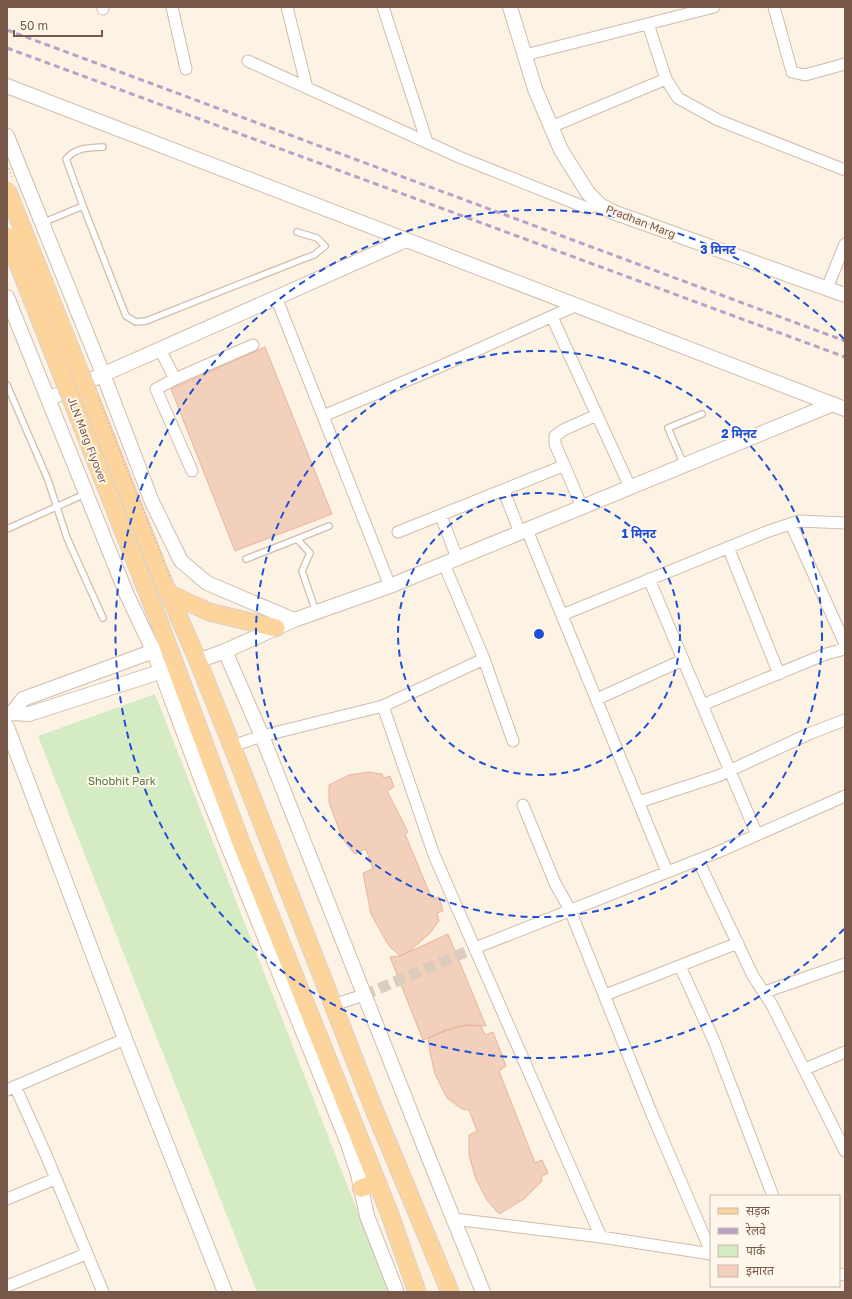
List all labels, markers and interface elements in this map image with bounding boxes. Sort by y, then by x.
scale bar [14,12,102,38]
text: 50 m [20,18,48,33]
street label: Pradhan Marg [604,202,678,240]
text: 3 मिनट [700,242,736,257]
street label: JLN Marg Flyover [66,395,111,486]
text: 2 मिनट [721,426,757,441]
text: 1 मिनट [622,526,657,541]
centre of rings [532,627,546,641]
park label: Shobhit Park [88,774,156,787]
legend [710,1195,840,1287]
text: सड़क [746,1203,771,1218]
text: रेलवे [746,1223,766,1238]
text: पार्क [746,1243,766,1258]
text: इमारत [746,1263,775,1278]

